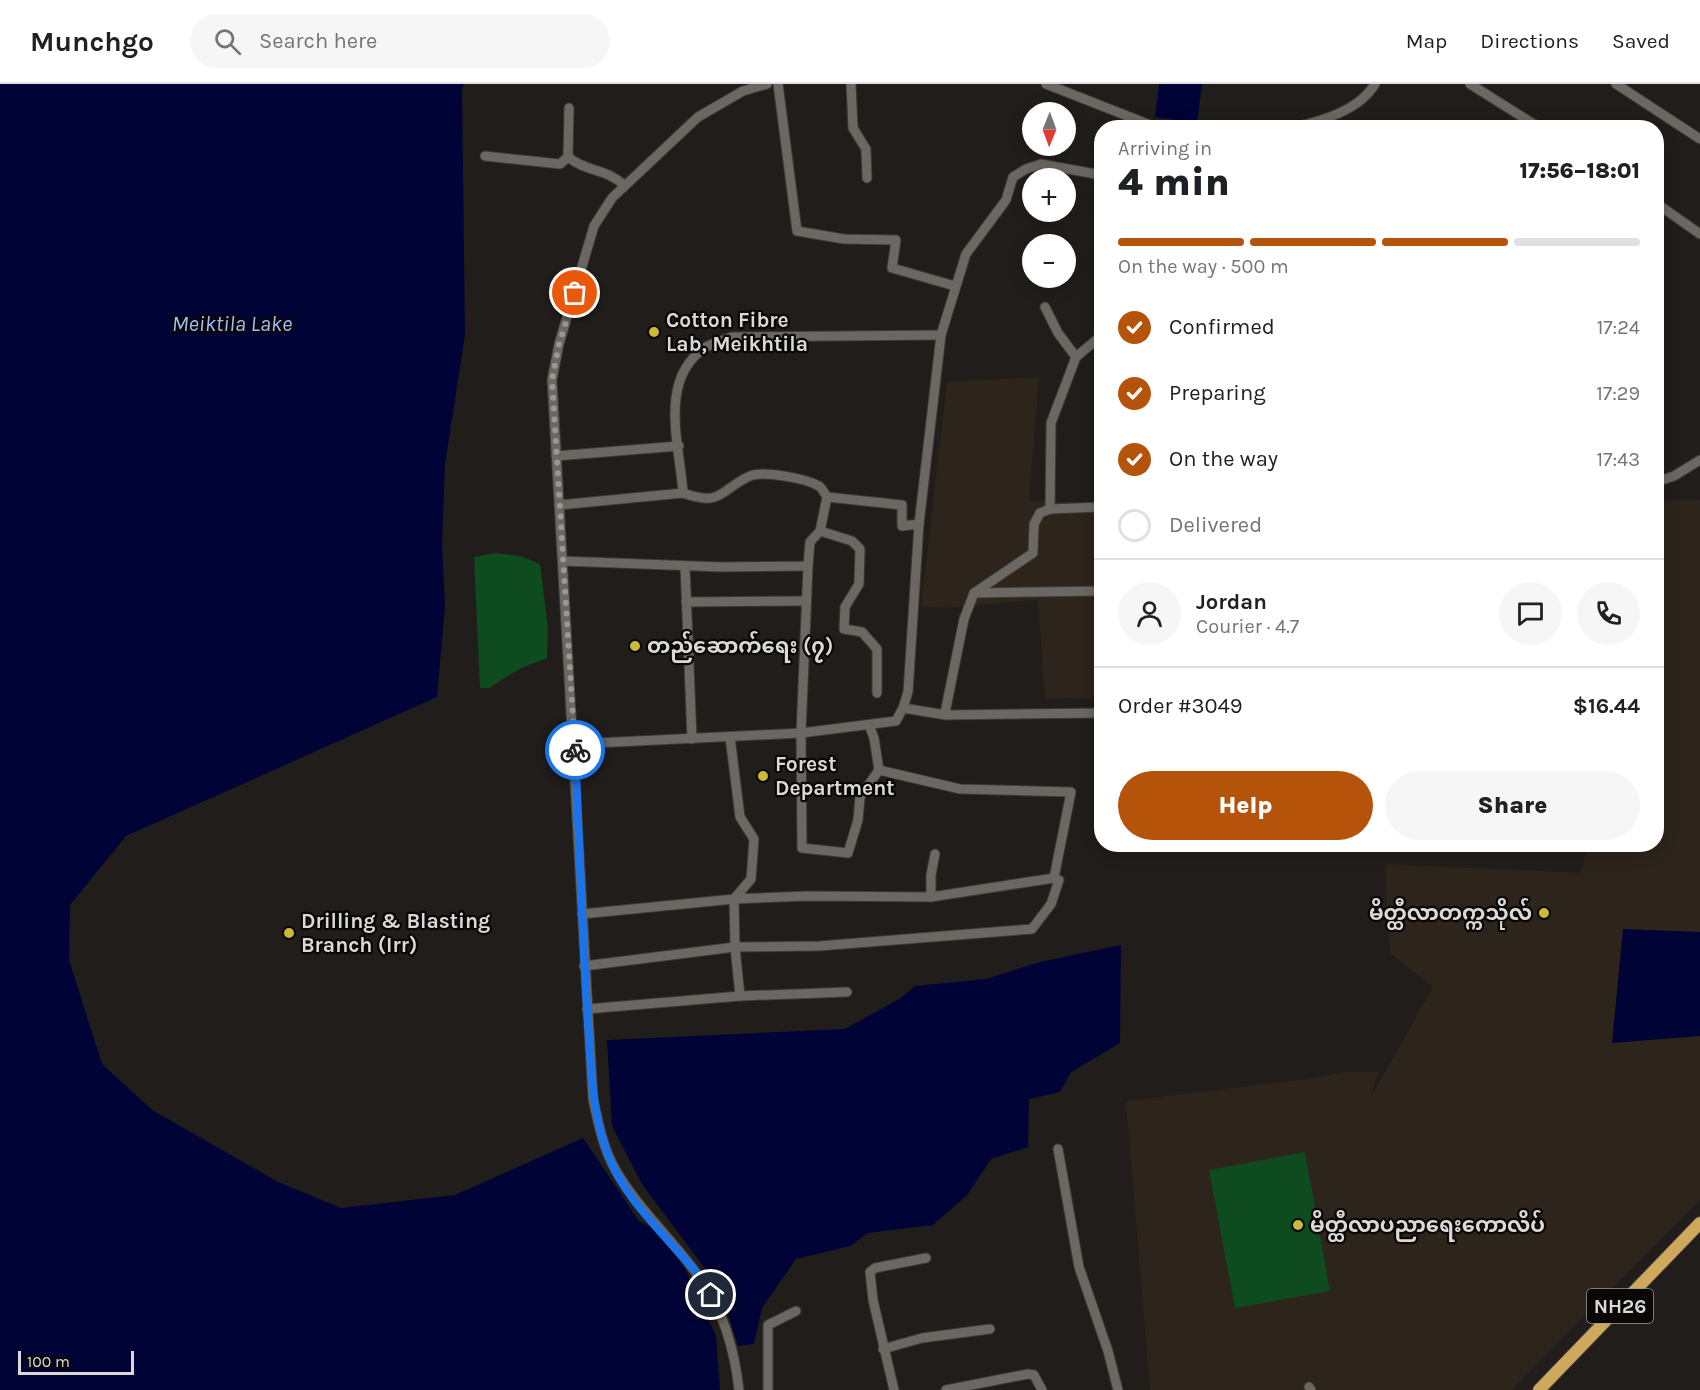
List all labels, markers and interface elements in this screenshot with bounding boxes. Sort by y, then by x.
search box [190,14,610,68]
text: Munchgo [30,25,154,58]
icon: search [211,25,244,58]
text: Search here [259,28,377,54]
text: Map [1406,29,1447,53]
text: Directions [1480,29,1579,53]
text: Saved [1612,29,1670,53]
north arrow [1022,102,1076,156]
map controls [1022,102,1076,288]
text: Arriving in [1118,137,1212,160]
text: 17:56–18:01 [1520,158,1640,184]
text: 4 min [1118,159,1230,205]
button: + [1022,168,1076,222]
button: − [1022,234,1076,288]
text: On the way · 500 m [1118,255,1289,278]
pin [549,267,600,318]
icon: bag [558,276,591,309]
place label: Cotton Fibre Lab, Meikhtila [666,308,808,356]
water label: Meiktila Lake [172,311,292,337]
icon: check [1118,311,1151,344]
text: Confirmed [1169,314,1275,340]
text: 17:24 [1597,316,1640,339]
marker: Cotton Fibre Lab, Meikhtila [647,325,661,339]
icon: check [1118,377,1151,410]
text: Preparing [1169,380,1266,406]
text: 17:29 [1596,382,1640,405]
icon: check [1118,443,1151,476]
text: On the way [1169,446,1278,472]
text: 17:43 [1596,448,1640,471]
text: Delivered [1169,512,1262,538]
button: person [1118,582,1181,645]
button: chat [1499,582,1562,645]
button: phone [1577,582,1640,645]
text: Jordan [1196,589,1267,615]
text: Courier · 4.7 [1196,615,1299,638]
place label: တည်ဆောက်ရေး (၇) [647,630,833,663]
marker: တည်ဆောက်ရေး (၇) [628,639,642,653]
text: Order #3049 [1118,693,1243,719]
text: $16.44 [1573,693,1640,719]
courier [545,720,605,780]
icon: bike [559,734,592,767]
place label: Forest Department [775,752,895,800]
marker: Forest Department [756,769,770,783]
button: Help [1118,771,1373,840]
button: Share [1385,771,1640,840]
place label: မိတ္ထီလာတက္ကသိုလ် [1369,897,1532,931]
marker: မိတ္ထီလာတက္ကသိုလ် [1537,906,1551,920]
place label: Drilling & Blasting Branch (Irr) [301,909,490,957]
marker: Drilling & Blasting Branch (Irr) [282,926,296,940]
place label: မိတ္ထီလာပညာရေးကောလိပ် [1310,1209,1545,1242]
marker: မိတ္ထီလာပညာရေးကောလိပ် [1291,1218,1305,1232]
pin [685,1269,736,1320]
icon: home [694,1278,727,1311]
road number: NH26 [1587,1289,1653,1323]
scale bar [18,1348,134,1376]
text: 100 m [27,1352,70,1371]

